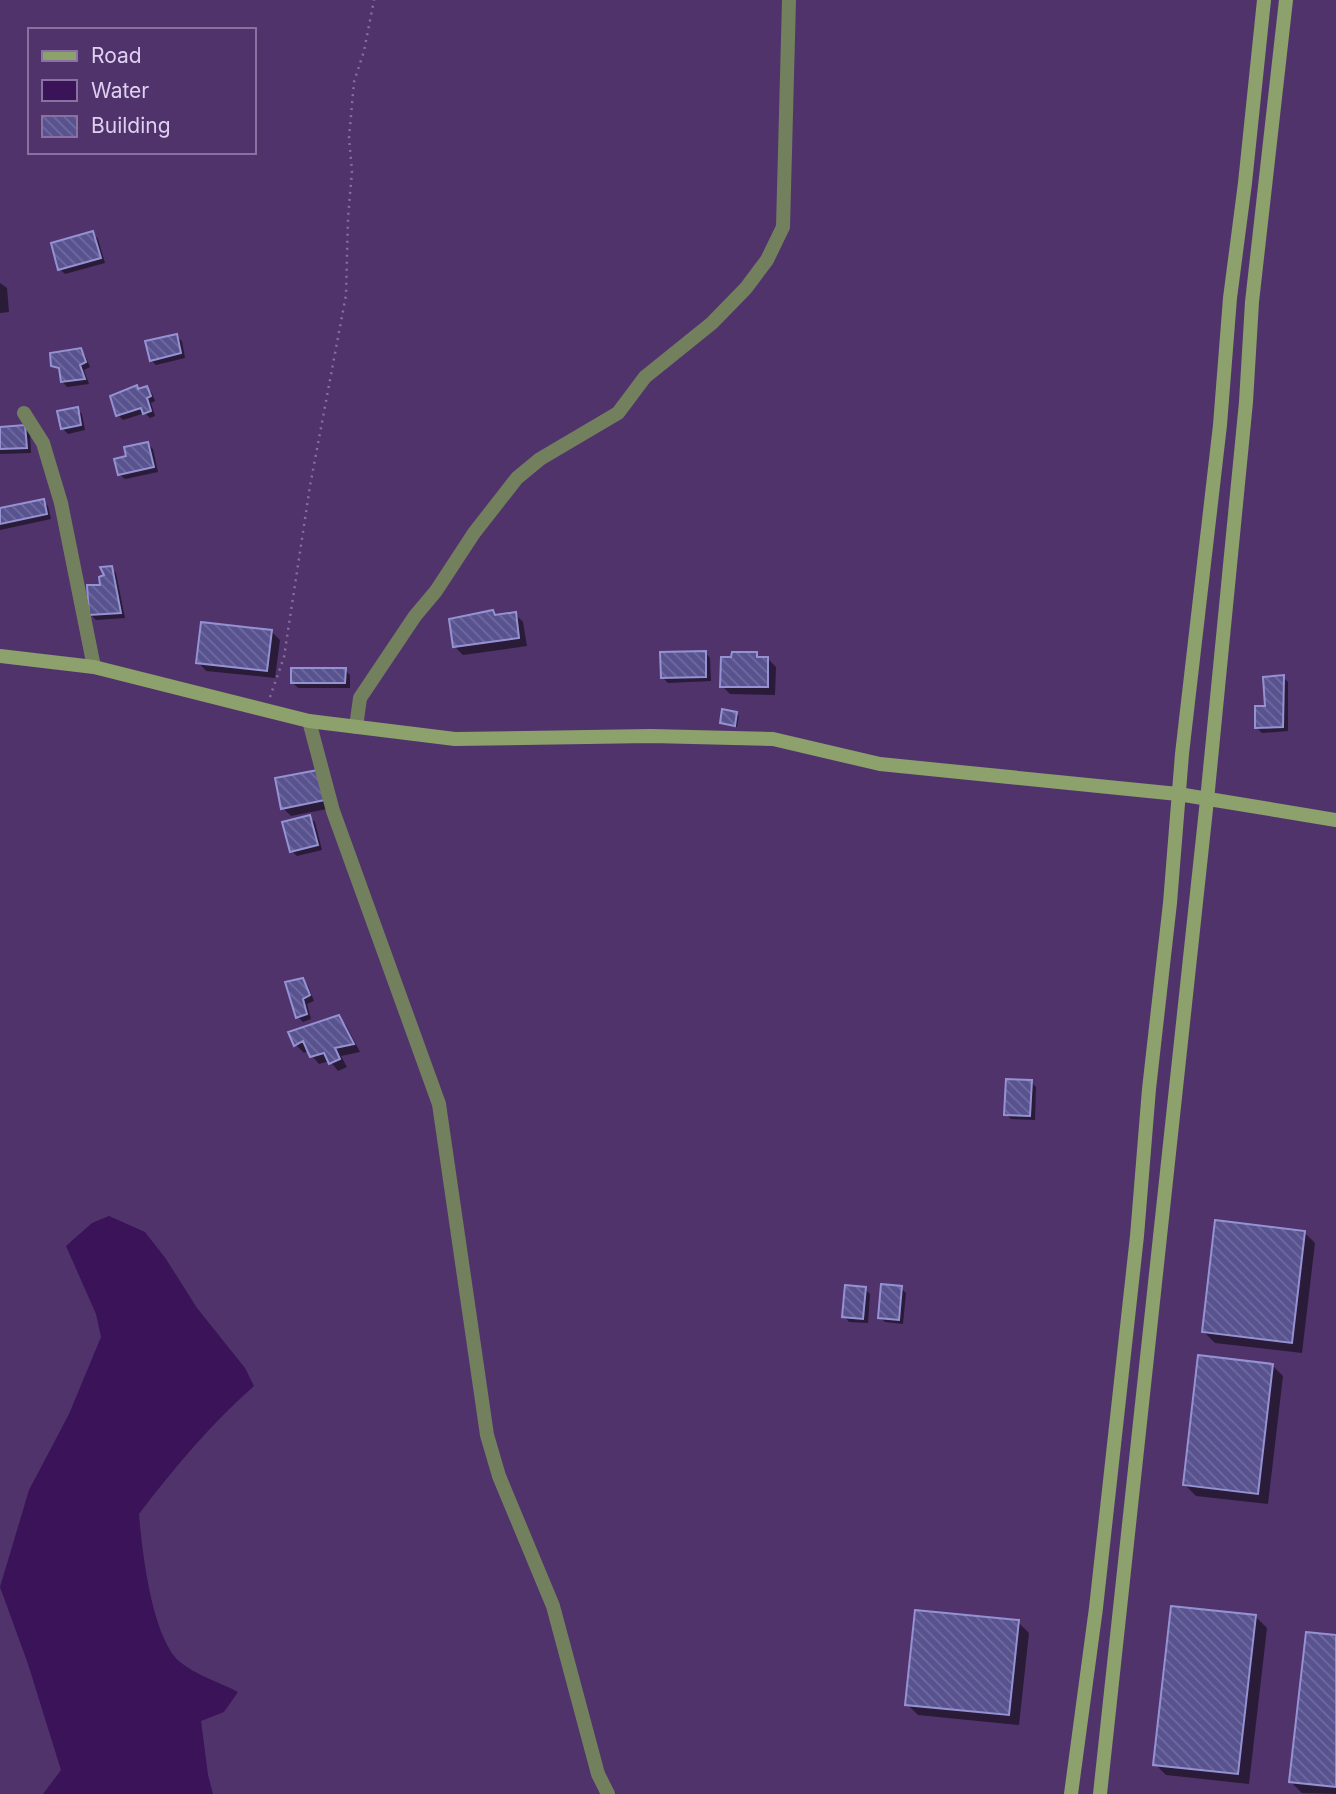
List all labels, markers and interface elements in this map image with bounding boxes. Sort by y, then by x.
legend [28,28,256,154]
text: Road [91,43,142,68]
text: Water [91,78,149,103]
text: Building [91,113,171,138]

